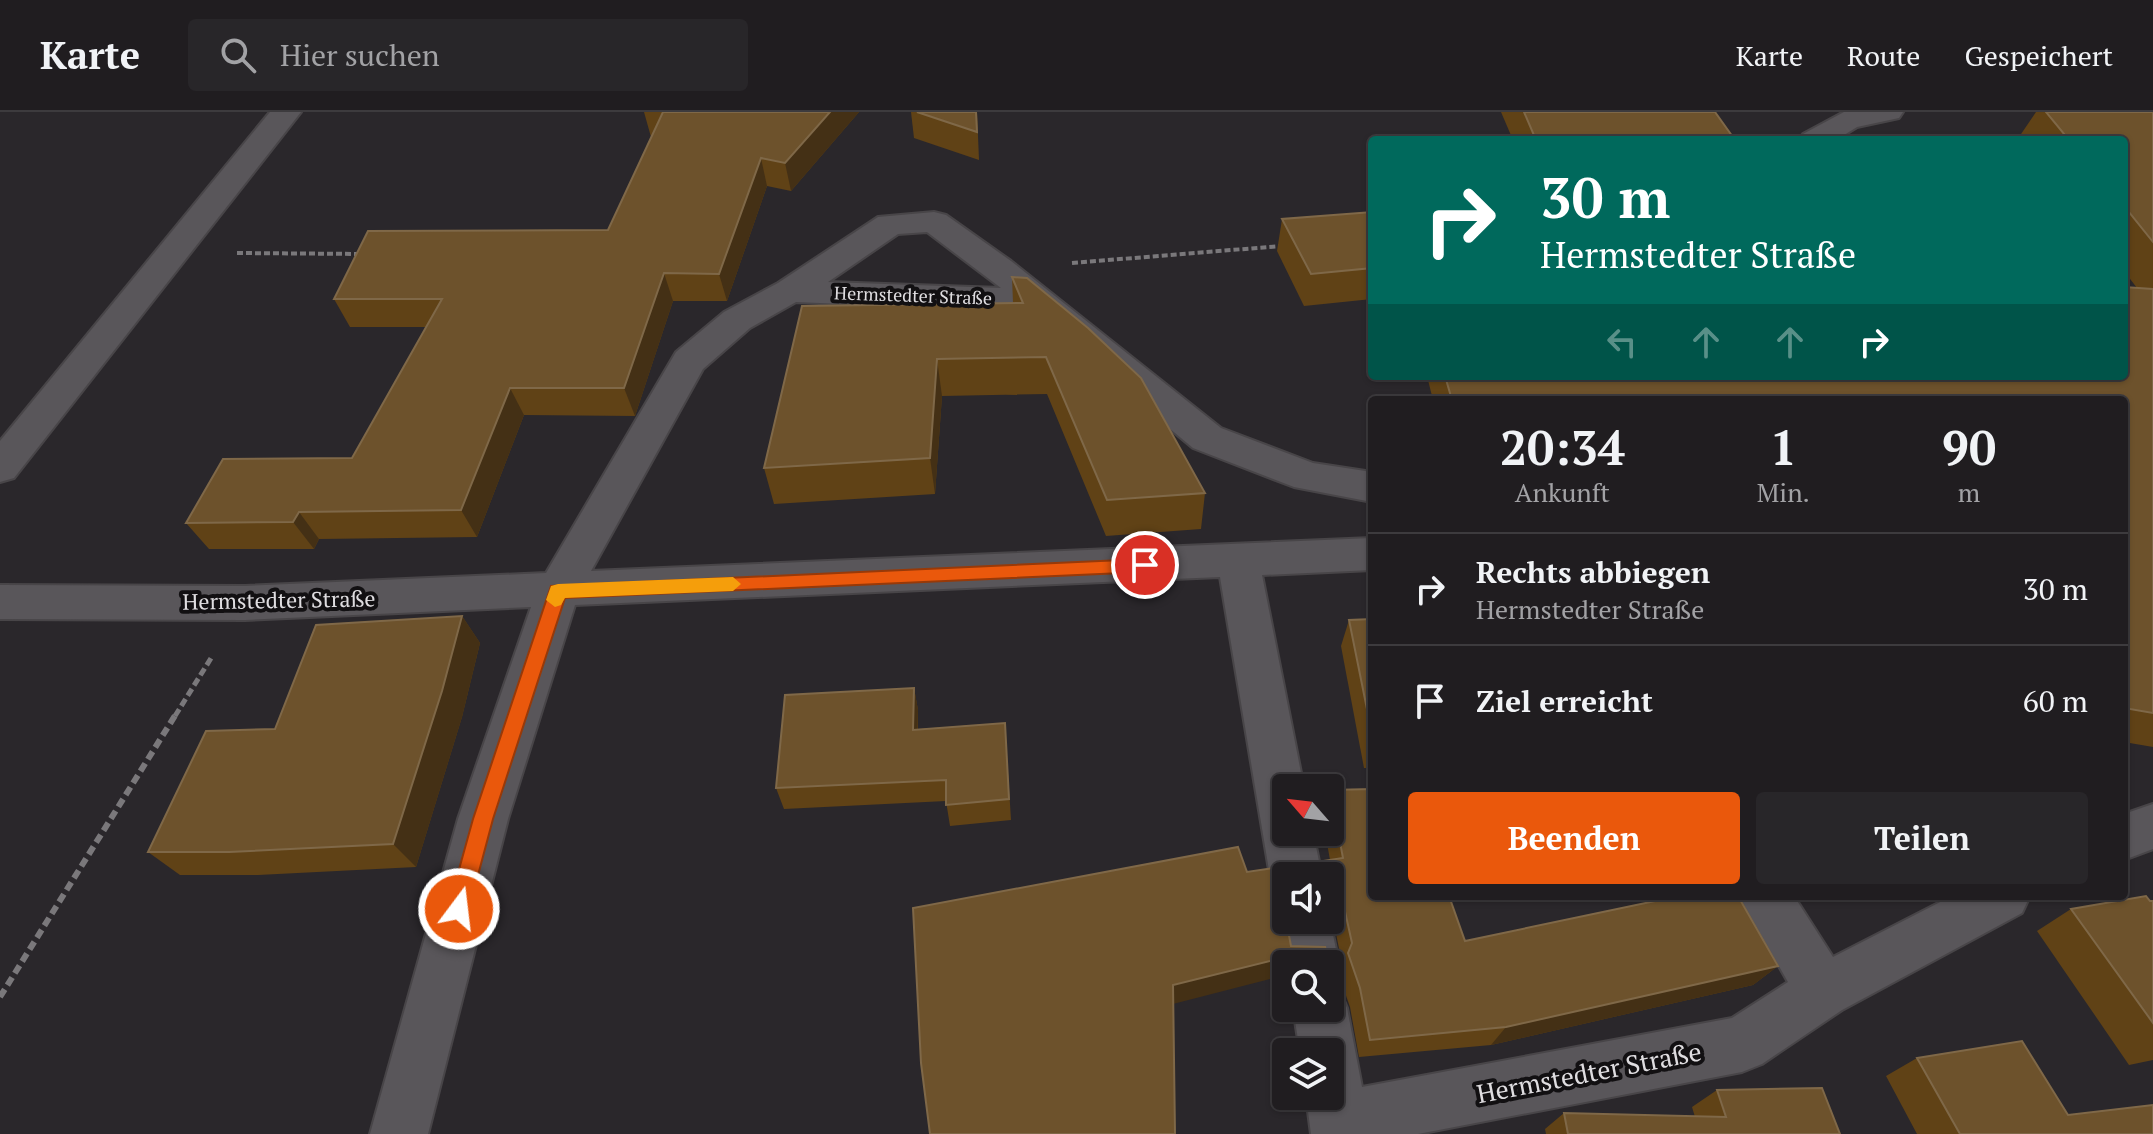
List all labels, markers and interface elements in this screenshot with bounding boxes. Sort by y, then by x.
search box [188,19,748,91]
text: Karte [40,30,140,80]
icon: search [216,33,260,77]
text: Hier suchen [280,35,440,75]
text: Karte [1736,37,1803,74]
text: Route [1847,37,1920,74]
text: Gespeichert [1964,37,2113,74]
text: 30 m [1540,160,1670,234]
icon: right [1408,168,1512,272]
text: Hermstedter Straße [1540,231,1856,278]
street label: Hermstedter Straße [834,280,992,310]
icon: left [1600,320,1644,364]
icon: ahead [1684,320,1728,364]
icon: ahead [1768,320,1812,364]
icon: right [1852,320,1896,364]
text: 20:34 [1500,415,1625,479]
text: 1 [1770,415,1797,479]
text: 90 [1942,415,1996,479]
text: Ankunft [1515,475,1610,509]
text: Min. [1757,475,1810,509]
text: m [1958,475,1980,509]
pin [1111,531,1179,599]
icon: arrive [1123,543,1167,587]
text: Rechts abbiegen [1476,552,1710,592]
icon: right [1408,567,1452,611]
text: 30 m [2023,569,2088,609]
street label: Hermstedter Straße [182,583,376,616]
text: Hermstedter Straße [1476,592,1704,626]
icon: arrive [1408,679,1452,723]
text: Ziel erreicht [1476,681,1653,721]
text: 60 m [2023,681,2088,721]
north arrow [1272,774,1344,846]
map controls [1272,774,1344,1110]
button: Beenden [1408,792,1740,884]
button: Teilen [1756,792,2088,884]
button: sound [1272,862,1344,934]
position arrow [417,867,501,951]
button: search [1272,950,1344,1022]
street label: Hermstedter Straße [1474,1034,1704,1110]
button: layers [1272,1038,1344,1110]

